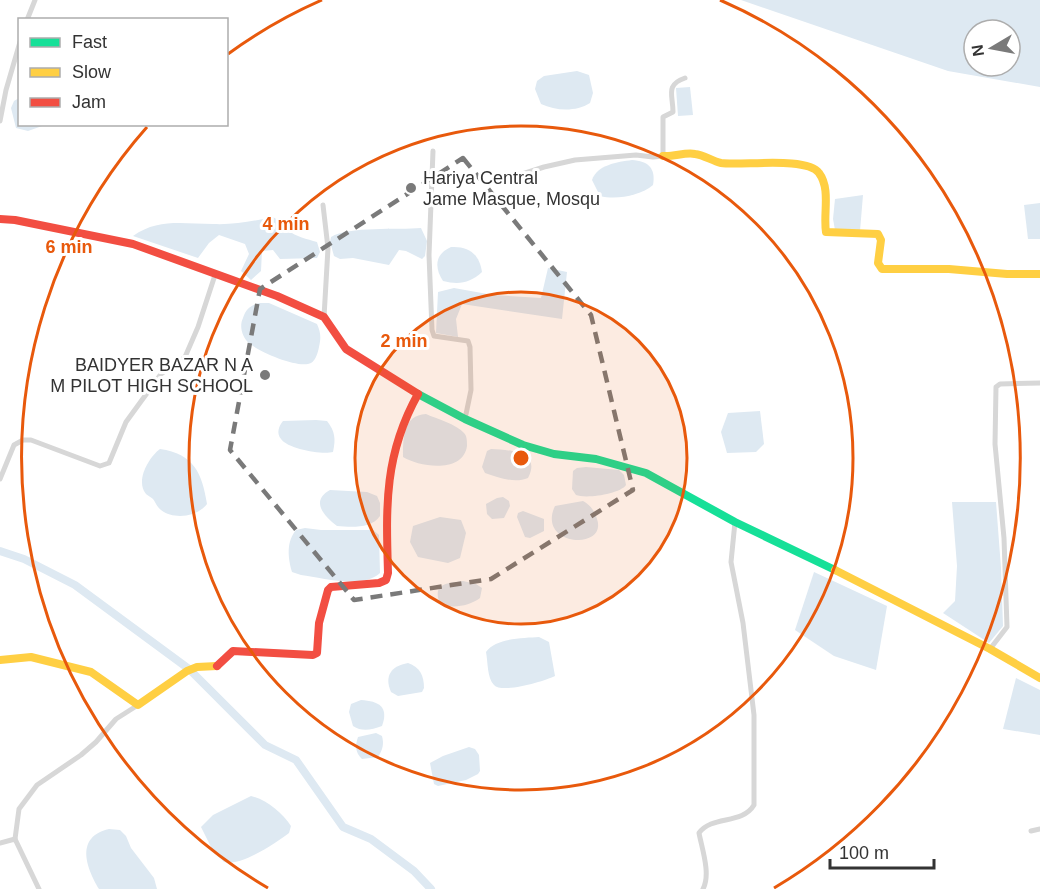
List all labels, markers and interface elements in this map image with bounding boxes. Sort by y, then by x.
legend [18,18,228,126]
north arrow [962,18,1022,78]
text: Fast [72,32,107,52]
text: N [968,43,987,58]
text: Slow [72,62,112,82]
text: Jam [72,92,106,112]
place label: Hariya Central Jame Masque, Mosqu [423,168,600,209]
marker: Hariya Central Jame Masque, Mosqu [404,181,418,195]
text: 4 min [262,214,310,234]
text: 6 min [45,237,93,257]
text: 2 min [380,331,428,351]
place label: BAIDYER BAZAR N A M PILOT HIGH SCHOOL [50,355,253,396]
marker: BAIDYER BAZAR N A M PILOT HIGH SCHOOL [258,368,272,382]
centre of rings [511,448,531,468]
scale bar [830,832,934,870]
text: 100 m [839,843,889,863]

